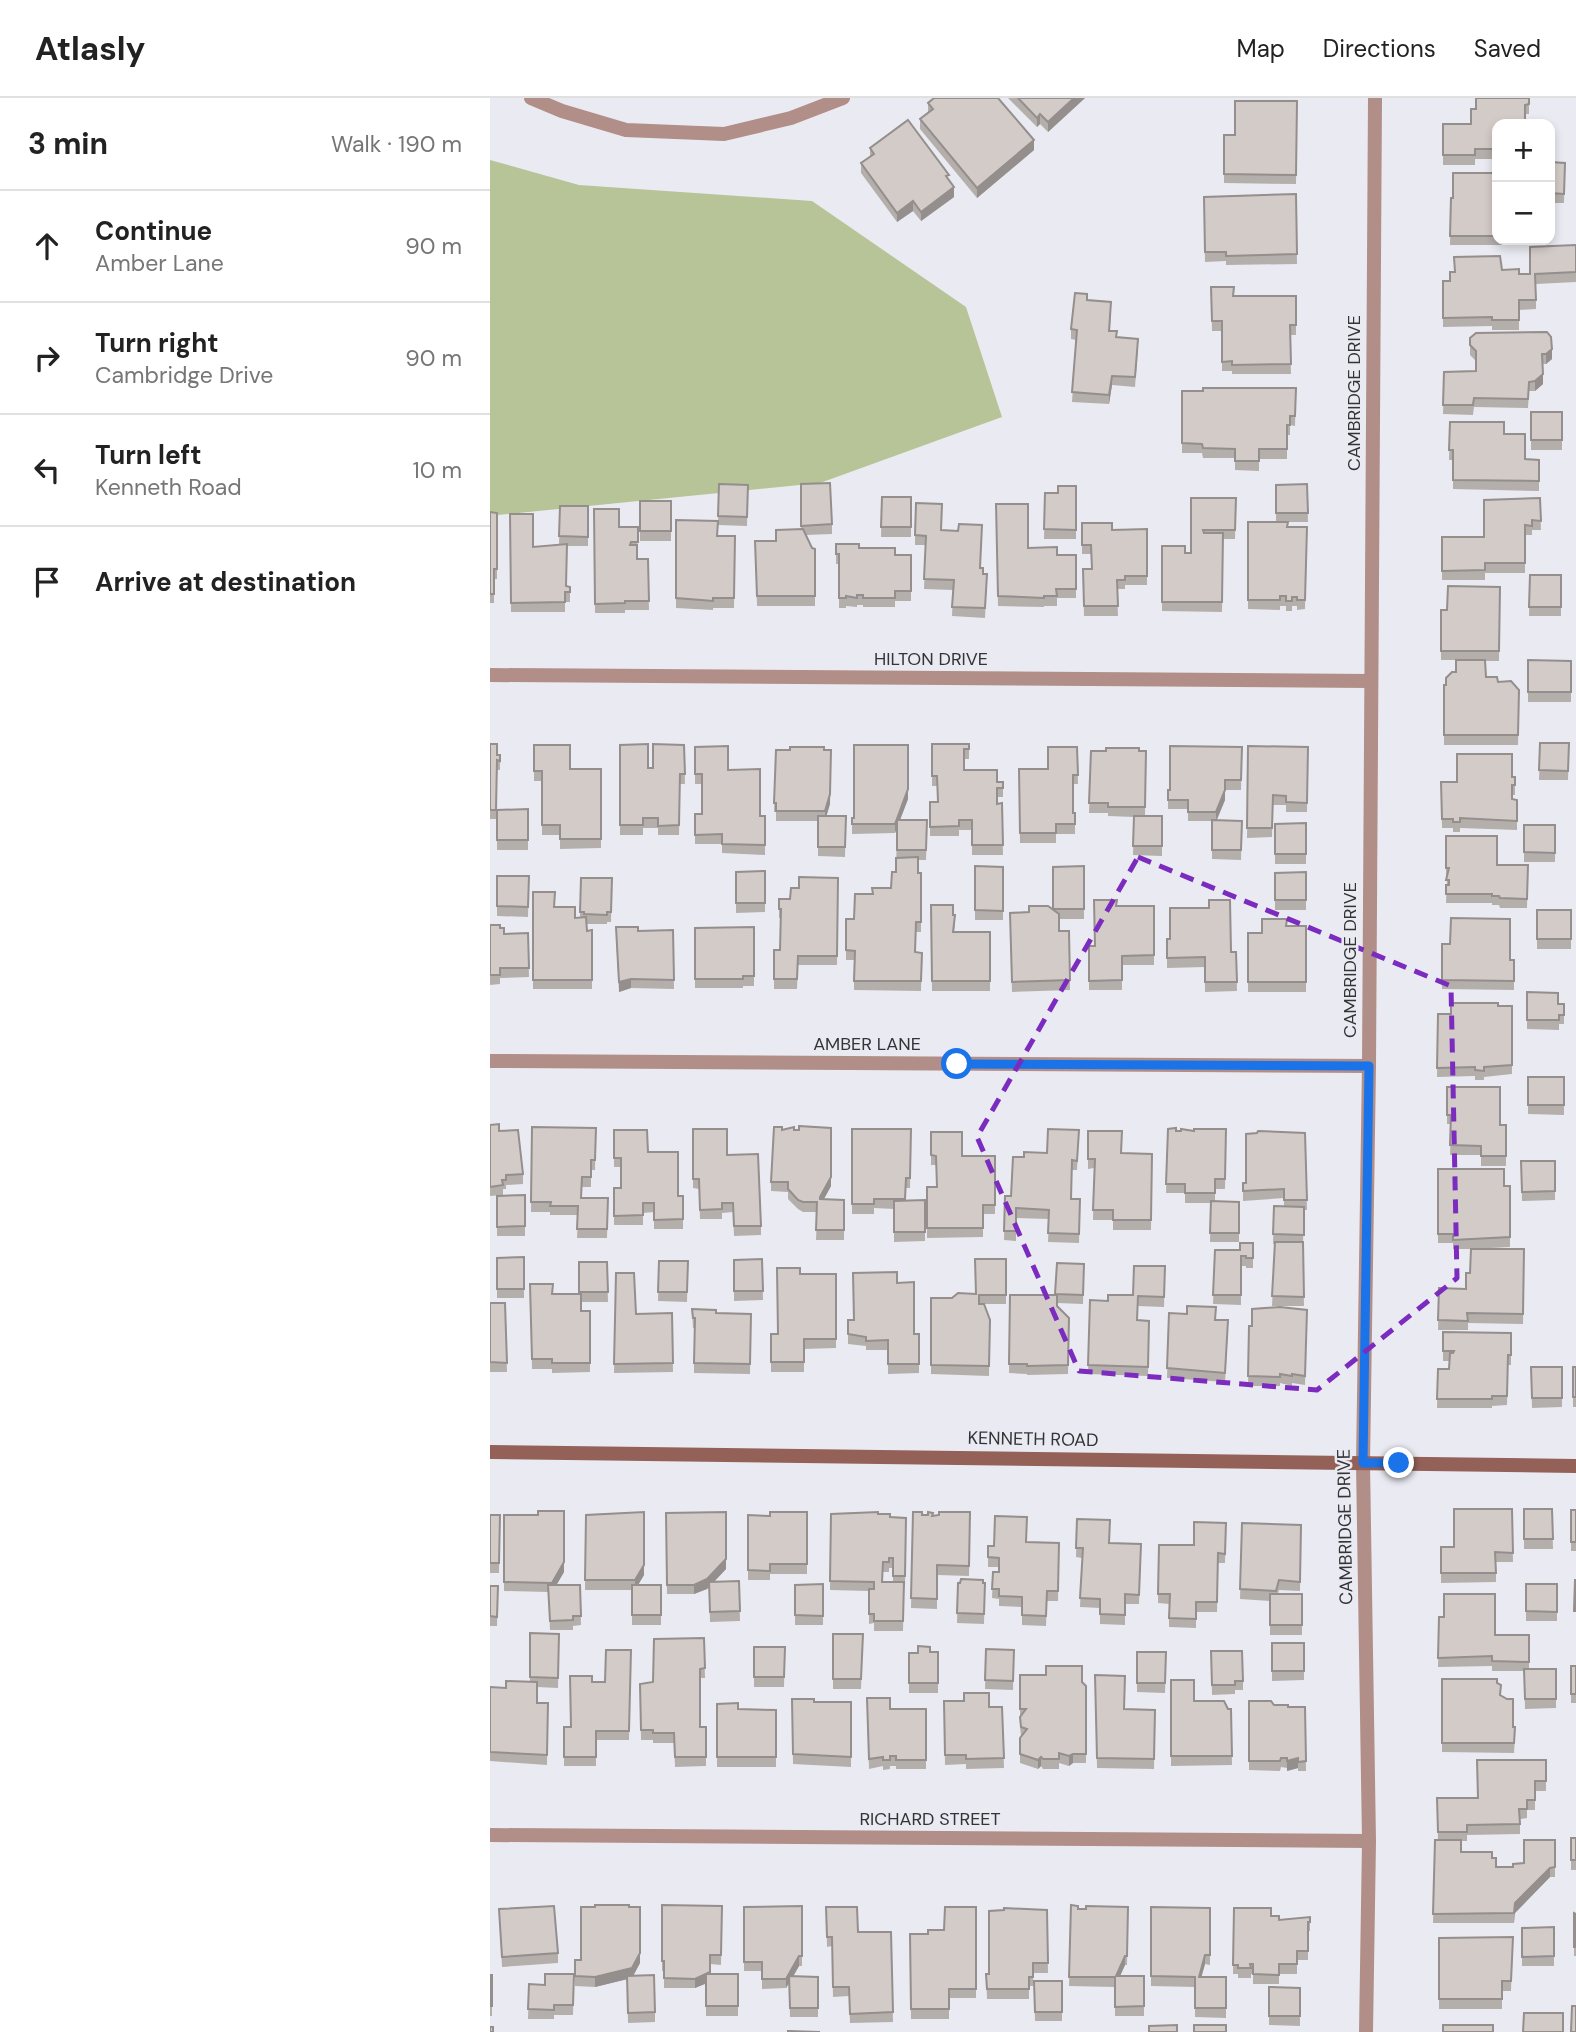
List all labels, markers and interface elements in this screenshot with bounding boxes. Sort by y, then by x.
text: Atlasly [35,27,145,70]
text: Map [1237,33,1285,64]
text: Directions [1323,33,1436,64]
text: Saved [1474,33,1541,64]
map controls [1492,119,1555,245]
button: + [1492,119,1555,182]
text: 3 min [28,124,108,163]
text: Walk · 190 m [331,129,462,159]
button: − [1492,182,1555,245]
text: Continue [95,214,212,248]
icon: ahead [28,227,66,265]
text: 90 m [405,231,462,261]
text: Amber Lane [95,248,224,278]
street label: CAMBRIDGE DRIVE [1342,315,1366,471]
text: Turn right [95,326,219,360]
icon: right [28,339,66,377]
text: 90 m [405,343,462,373]
text: Cambridge Drive [95,360,273,390]
text: Turn left [95,438,202,472]
icon: left [28,451,66,489]
text: 10 m [412,455,462,485]
text: Kenneth Road [95,472,242,502]
icon: arrive [28,563,66,601]
text: Arrive at destination [95,565,356,599]
street label: HILTON DRIVE [874,647,988,671]
street label: CAMBRIDGE DRIVE [1338,882,1362,1038]
street label: AMBER LANE [813,1032,921,1056]
route start [941,1048,972,1079]
street label: KENNETH ROAD [967,1426,1099,1452]
route end [1383,1447,1414,1478]
street label: CAMBRIDGE DRIVE [1332,1449,1358,1605]
street label: RICHARD STREET [859,1807,1001,1831]

